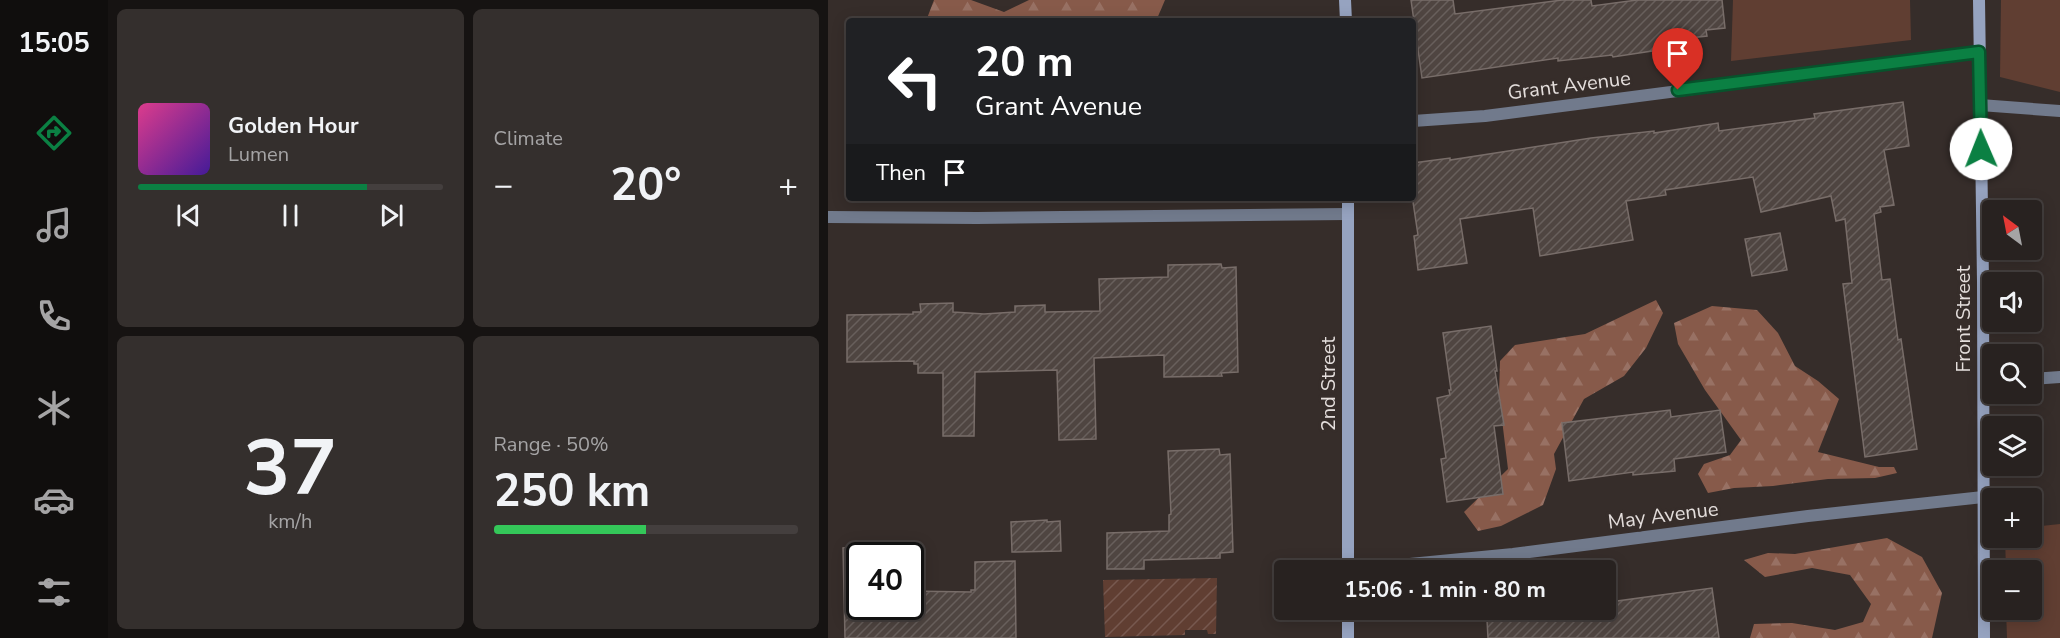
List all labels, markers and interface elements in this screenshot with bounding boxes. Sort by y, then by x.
text: 15:05 [18,25,90,62]
pin [1652,28,1703,90]
text: 20 m [975,34,1074,91]
icon: arrive [1661,37,1694,70]
icon: left [876,42,954,120]
street label: Grant Avenue [1506,65,1632,106]
text: Grant Avenue [975,88,1142,125]
text: Golden Hour [228,111,359,141]
icon: directions [33,112,75,154]
position arrow [1949,117,2013,181]
text: Climate [494,125,563,152]
text: Lumen [228,141,289,168]
text: 20° [610,155,681,216]
icon: arrive [938,156,971,189]
text: Then [876,158,926,188]
text: − [494,163,513,208]
text: + [778,163,798,208]
icon: previous [172,199,205,232]
icon: pause [274,199,307,232]
icon: next [375,199,408,232]
north arrow [1982,200,2042,260]
map controls [1982,200,2042,620]
icon: music [33,204,75,246]
street label: Front Street [1950,265,1977,372]
button: sound [1982,272,2042,332]
icon: phone [33,295,75,337]
street label: 2nd Street [1315,336,1342,431]
button: search [1982,344,2042,404]
icon: climate [33,387,75,429]
text: 37 [243,415,337,522]
button: layers [1982,416,2042,476]
text: Range · 50% [494,431,609,458]
text: 250 km [494,461,650,522]
icon: car [33,479,75,521]
button: + [1982,488,2042,548]
street label: May Avenue [1606,495,1720,536]
text: km/h [268,508,312,535]
speed limit sign: 40 [846,542,924,620]
button: − [1982,560,2042,620]
icon: filters [33,571,75,613]
text: 15:06 · 1 min · 80 m [1344,575,1546,605]

